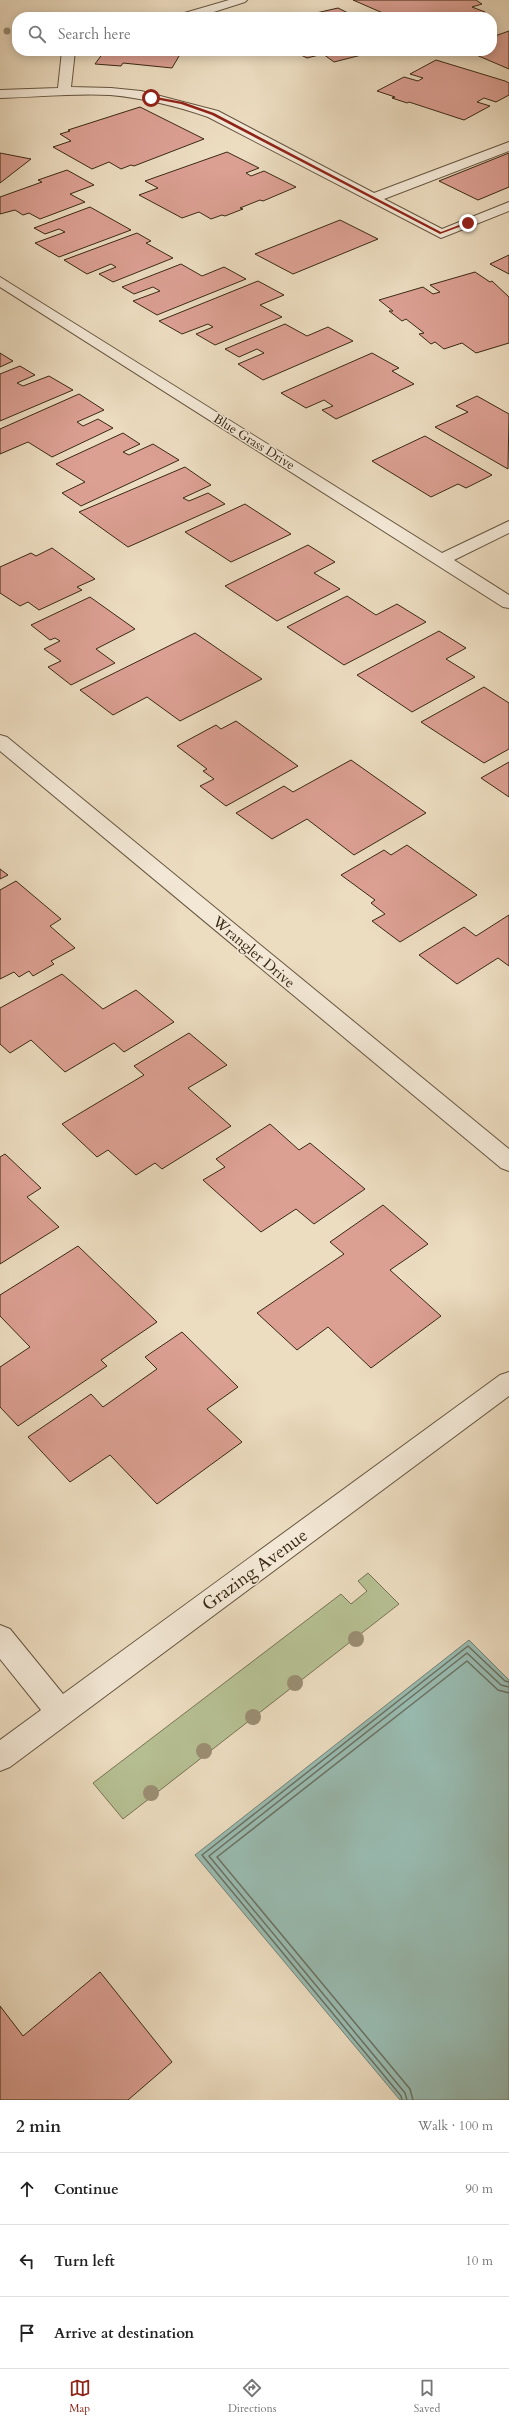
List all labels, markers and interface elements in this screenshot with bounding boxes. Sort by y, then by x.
search box [12,12,497,56]
icon: search [26,23,48,45]
text: Search here [58,24,131,44]
route start [142,89,160,107]
route end [459,214,477,232]
street label: Blue Grass Drive [210,410,298,474]
street label: Wrangler Drive [208,911,300,993]
street label: Grazing Avenue [197,1523,313,1617]
text: 2 min [16,2115,61,2138]
text: Walk · 100 m [418,2117,493,2135]
icon: ahead [16,2178,38,2200]
text: Continue [54,2179,119,2199]
text: 90 m [465,2180,493,2198]
icon: left [16,2250,38,2272]
text: Turn left [54,2251,115,2271]
text: 10 m [465,2252,493,2270]
icon: arrive [16,2322,38,2344]
text: Arrive at destination [54,2323,194,2343]
tab: Map [69,2377,91,2416]
tab: Directions [228,2377,276,2416]
tab: Saved [414,2377,440,2416]

